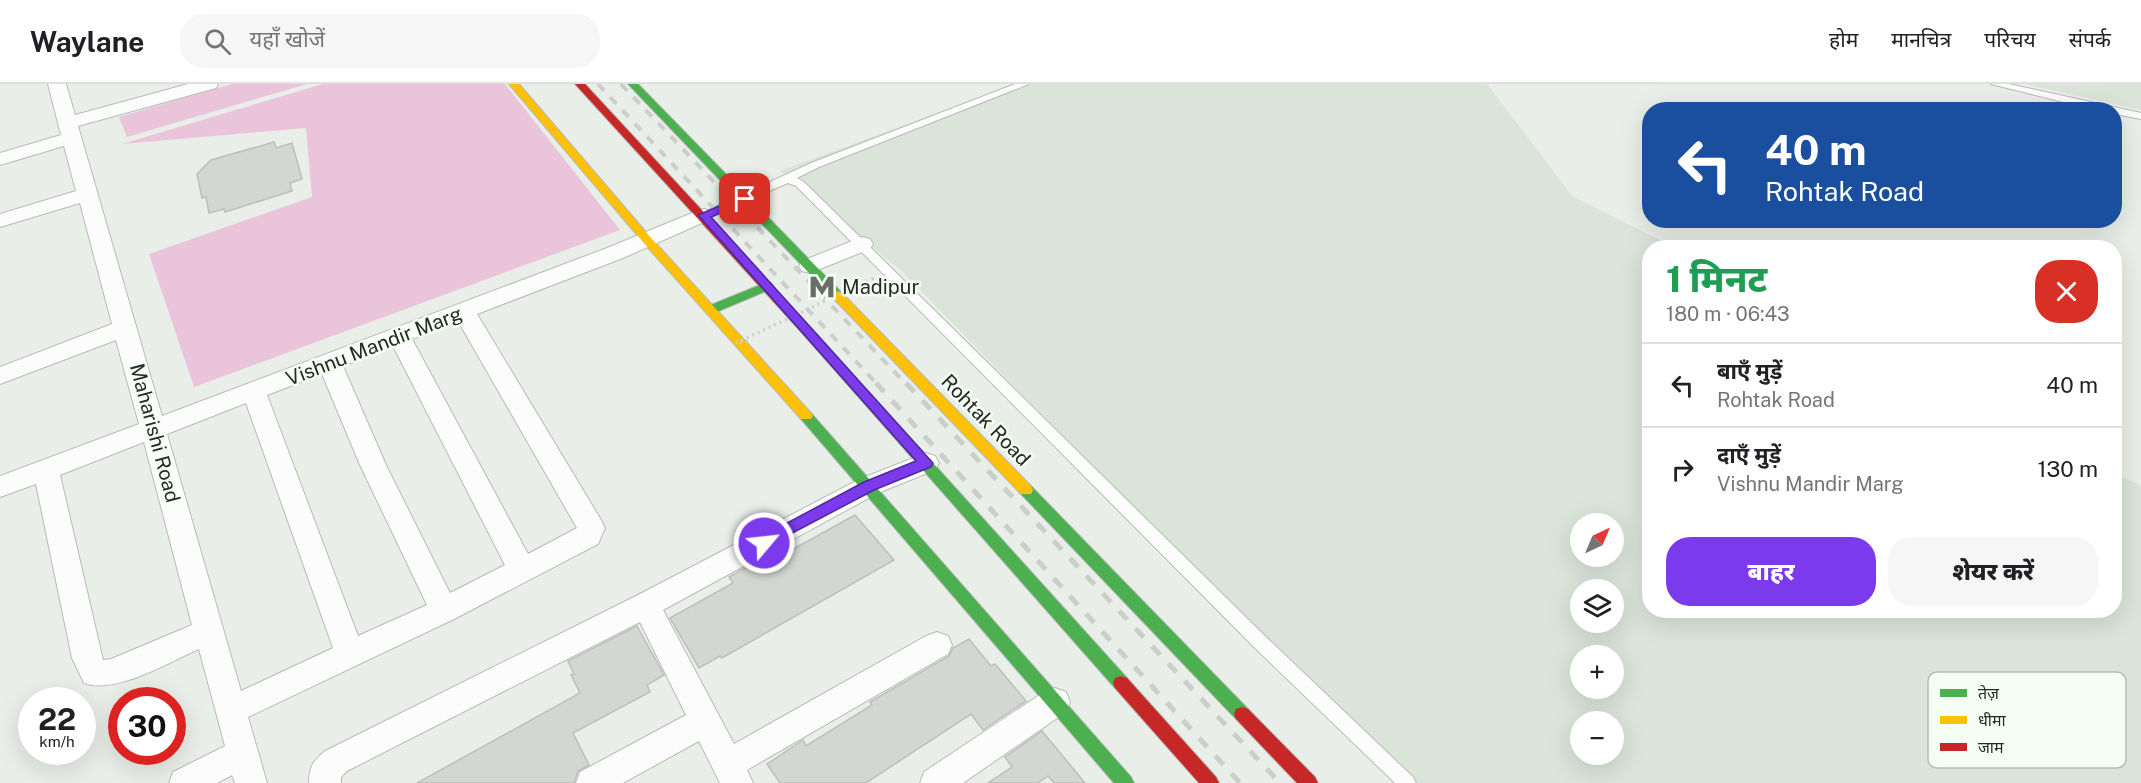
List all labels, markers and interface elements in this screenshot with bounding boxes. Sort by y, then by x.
search box [180,14,600,68]
text: Waylane [30,25,144,58]
icon: search [201,25,234,58]
text: यहाँ खोजें [249,26,325,52]
text: होम [1829,27,1858,52]
text: मानचित्र [1891,27,1951,52]
text: परिचय [1984,27,2036,52]
text: संपर्क [2069,27,2111,52]
text: 40 m [1765,125,1867,174]
icon: left [1666,126,1744,204]
pin [719,173,770,224]
text: Rohtak Road [1765,175,1924,207]
icon: arrive [728,182,761,215]
text: 1 मिनट [1666,258,1767,300]
button: close [2035,260,2098,323]
metro station icon: Madipur [807,272,837,302]
place label: Madipur [842,275,919,299]
street label: Vishnu Mandir Marg [283,301,465,391]
text: 180 m · 06:43 [1666,302,1790,326]
text: बाएँ मुड़ें [1717,358,1782,384]
street label: Maharishi Road [125,361,185,505]
street label: Rohtak Road [936,369,1036,471]
icon: left [1666,369,1699,402]
text: 40 m [2046,372,2098,398]
text: Rohtak Road [1717,388,1835,412]
text: दाएँ मुड़ें [1717,442,1781,468]
icon: right [1666,453,1699,486]
text: 130 m [2037,456,2098,482]
text: Vishnu Mandir Marg [1717,472,1904,496]
position arrow [732,511,796,575]
north arrow [1570,513,1624,567]
map controls [1570,513,1624,765]
button: बाहर [1666,537,1876,606]
button: शेयर करें [1888,537,2098,606]
button: layers [1570,579,1624,633]
button: + [1570,645,1624,699]
legend [1928,672,2126,768]
text: तेज़ [1978,684,2000,703]
speed limit sign: 30 [108,687,186,765]
text: 22 [38,701,76,737]
button: − [1570,711,1624,765]
text: धीमा [1978,711,2007,730]
text: km/h [39,733,75,750]
text: जाम [1978,738,2004,757]

